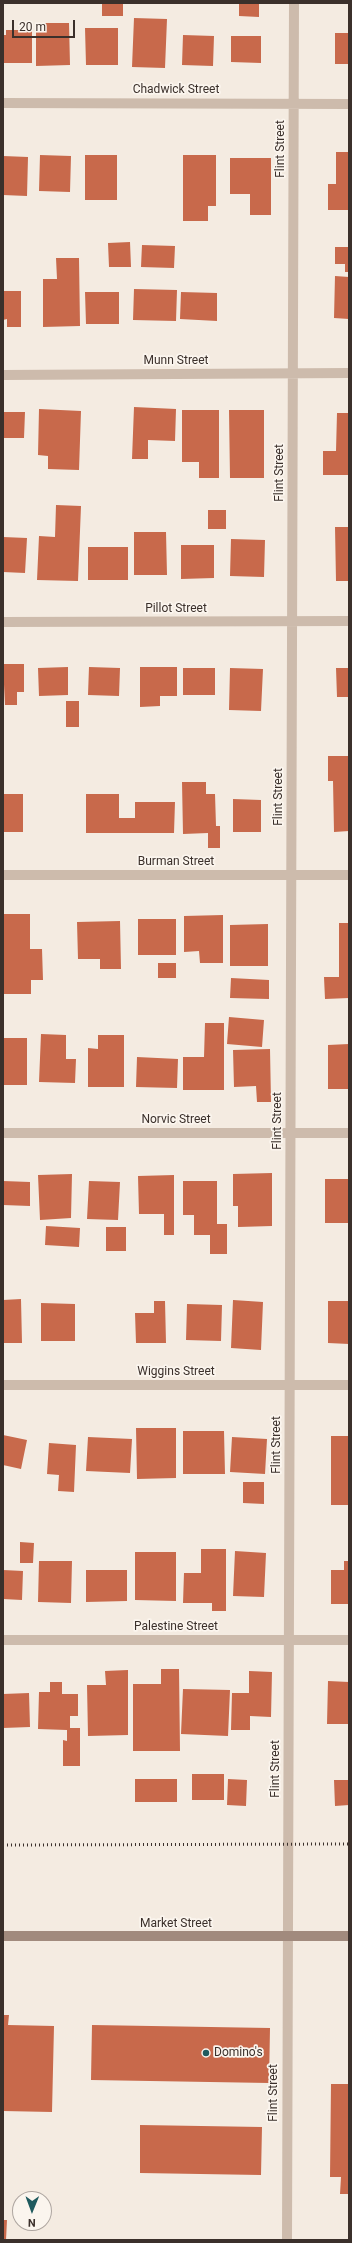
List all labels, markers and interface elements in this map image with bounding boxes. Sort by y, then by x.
scale bar [14,12,77,38]
text: 20 m [19,20,46,34]
street label: Chadwick Street [133,83,219,97]
street label: Flint Street [274,120,288,178]
street label: Munn Street [144,354,208,368]
street label: Flint Street [273,444,287,502]
street label: Pillot Street [145,602,207,616]
street label: Flint Street [272,768,286,826]
street label: Burman Street [138,855,214,869]
street label: Flint Street [271,1092,285,1150]
street label: Norvic Street [141,1113,211,1127]
street label: Wiggins Street [137,1365,215,1379]
street label: Flint Street [270,1416,284,1474]
street label: Palestine Street [134,1620,218,1634]
street label: Flint Street [269,1740,283,1798]
street label: Market Street [140,1917,212,1931]
place label: Domino's [214,2046,263,2060]
marker: Domino's [201,2048,211,2058]
street label: Flint Street [267,2064,281,2122]
north arrow [12,2191,52,2231]
text: N [28,2216,36,2229]

